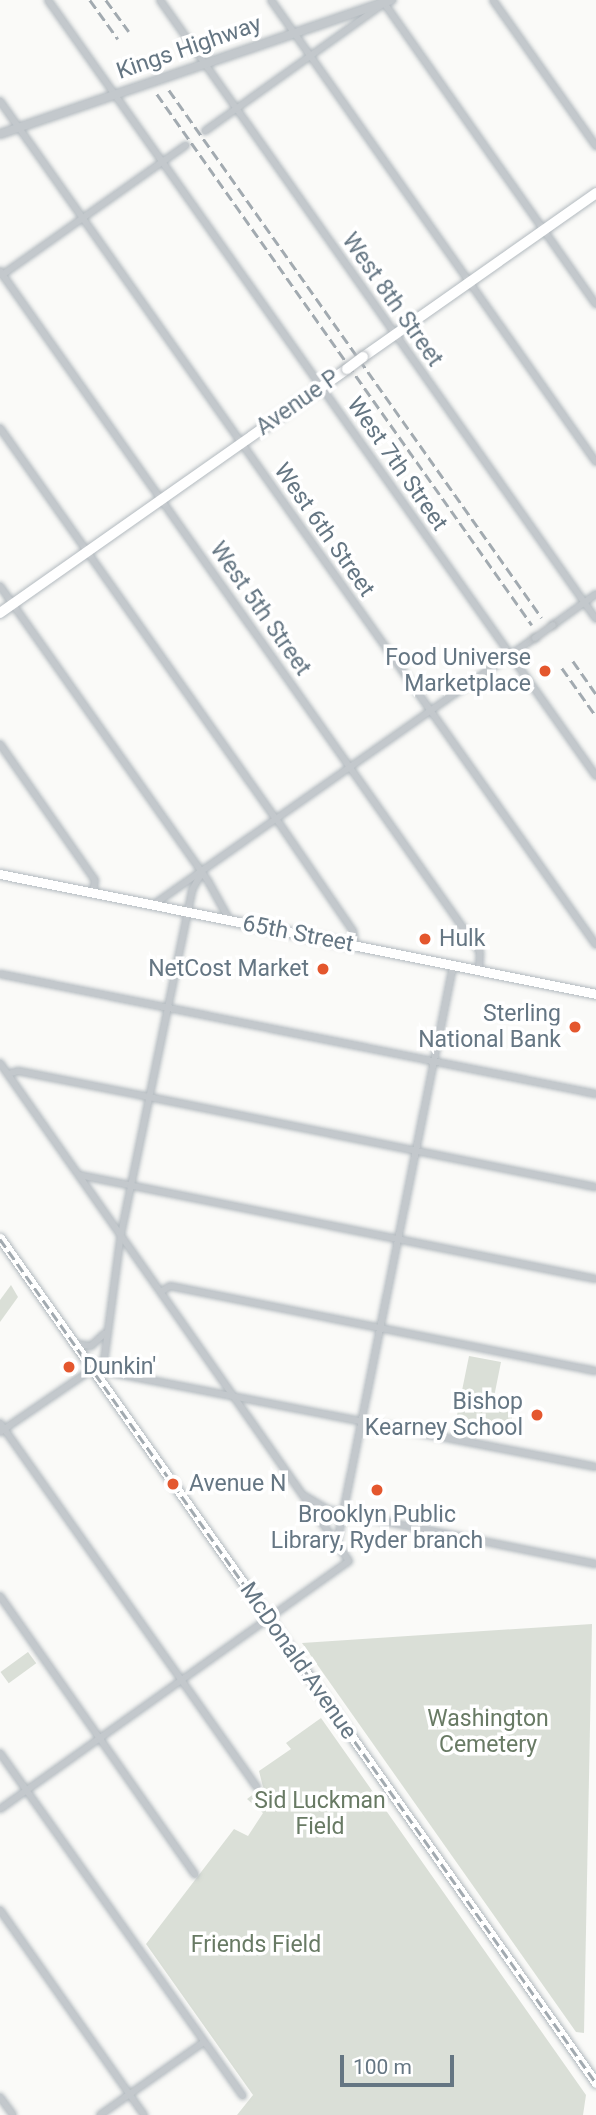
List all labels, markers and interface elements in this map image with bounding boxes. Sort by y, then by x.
street label: Kings Highway [113,10,265,86]
street label: West 8th Street [336,228,448,372]
street label: Avenue P [251,364,345,442]
street label: West 7th Street [341,392,453,536]
street label: West 6th Street [268,458,380,602]
street label: West 5th Street [204,537,316,681]
place label: Food Universe Marketplace [385,644,531,698]
marker: Food Universe Marketplace [537,663,553,679]
street label: 65th Street [240,910,356,958]
place label: Hulk [439,925,485,953]
marker: Hulk [417,931,433,947]
place label: NetCost Market [148,955,309,983]
marker: NetCost Market [315,961,331,977]
place label: Sterling National Bank [418,1000,561,1054]
marker: Sterling National Bank [567,1019,583,1035]
place label: Dunkin' [83,1353,156,1381]
marker: Dunkin' [61,1359,77,1375]
place label: Bishop Kearney School [365,1388,523,1442]
marker: Bishop Kearney School [529,1407,545,1423]
place label: Avenue N [189,1470,286,1498]
marker: Avenue N [163,1474,183,1494]
marker: Brooklyn Public Library, Ryder branch [369,1482,385,1498]
place label: Brooklyn Public Library, Ryder branch [271,1501,483,1555]
street label: McDonald Avenue [234,1577,362,1745]
park label: Washington Cemetery [427,1705,549,1759]
park label: Sid Luckman Field [254,1787,386,1841]
park label: Friends Field [191,1931,321,1959]
scale bar [344,2042,458,2086]
text: 100 m [353,2055,412,2079]

